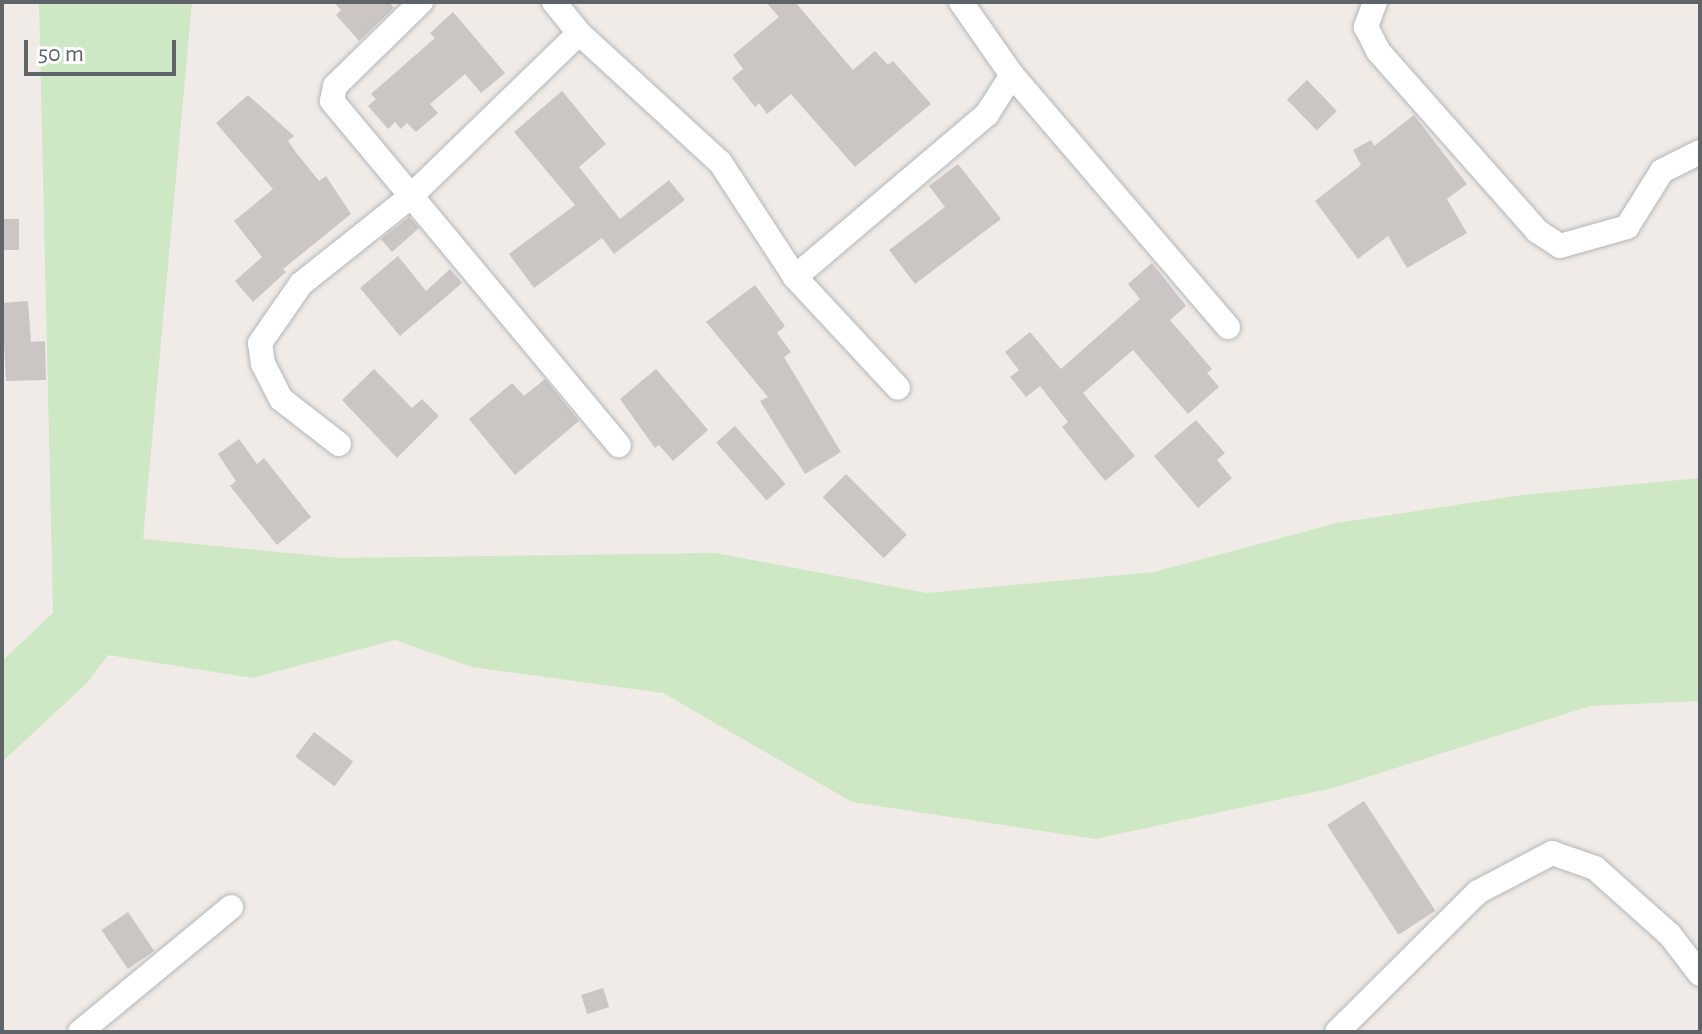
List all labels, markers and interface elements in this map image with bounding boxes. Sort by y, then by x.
scale bar [28,24,180,74]
text: 50 m [38,42,84,66]

